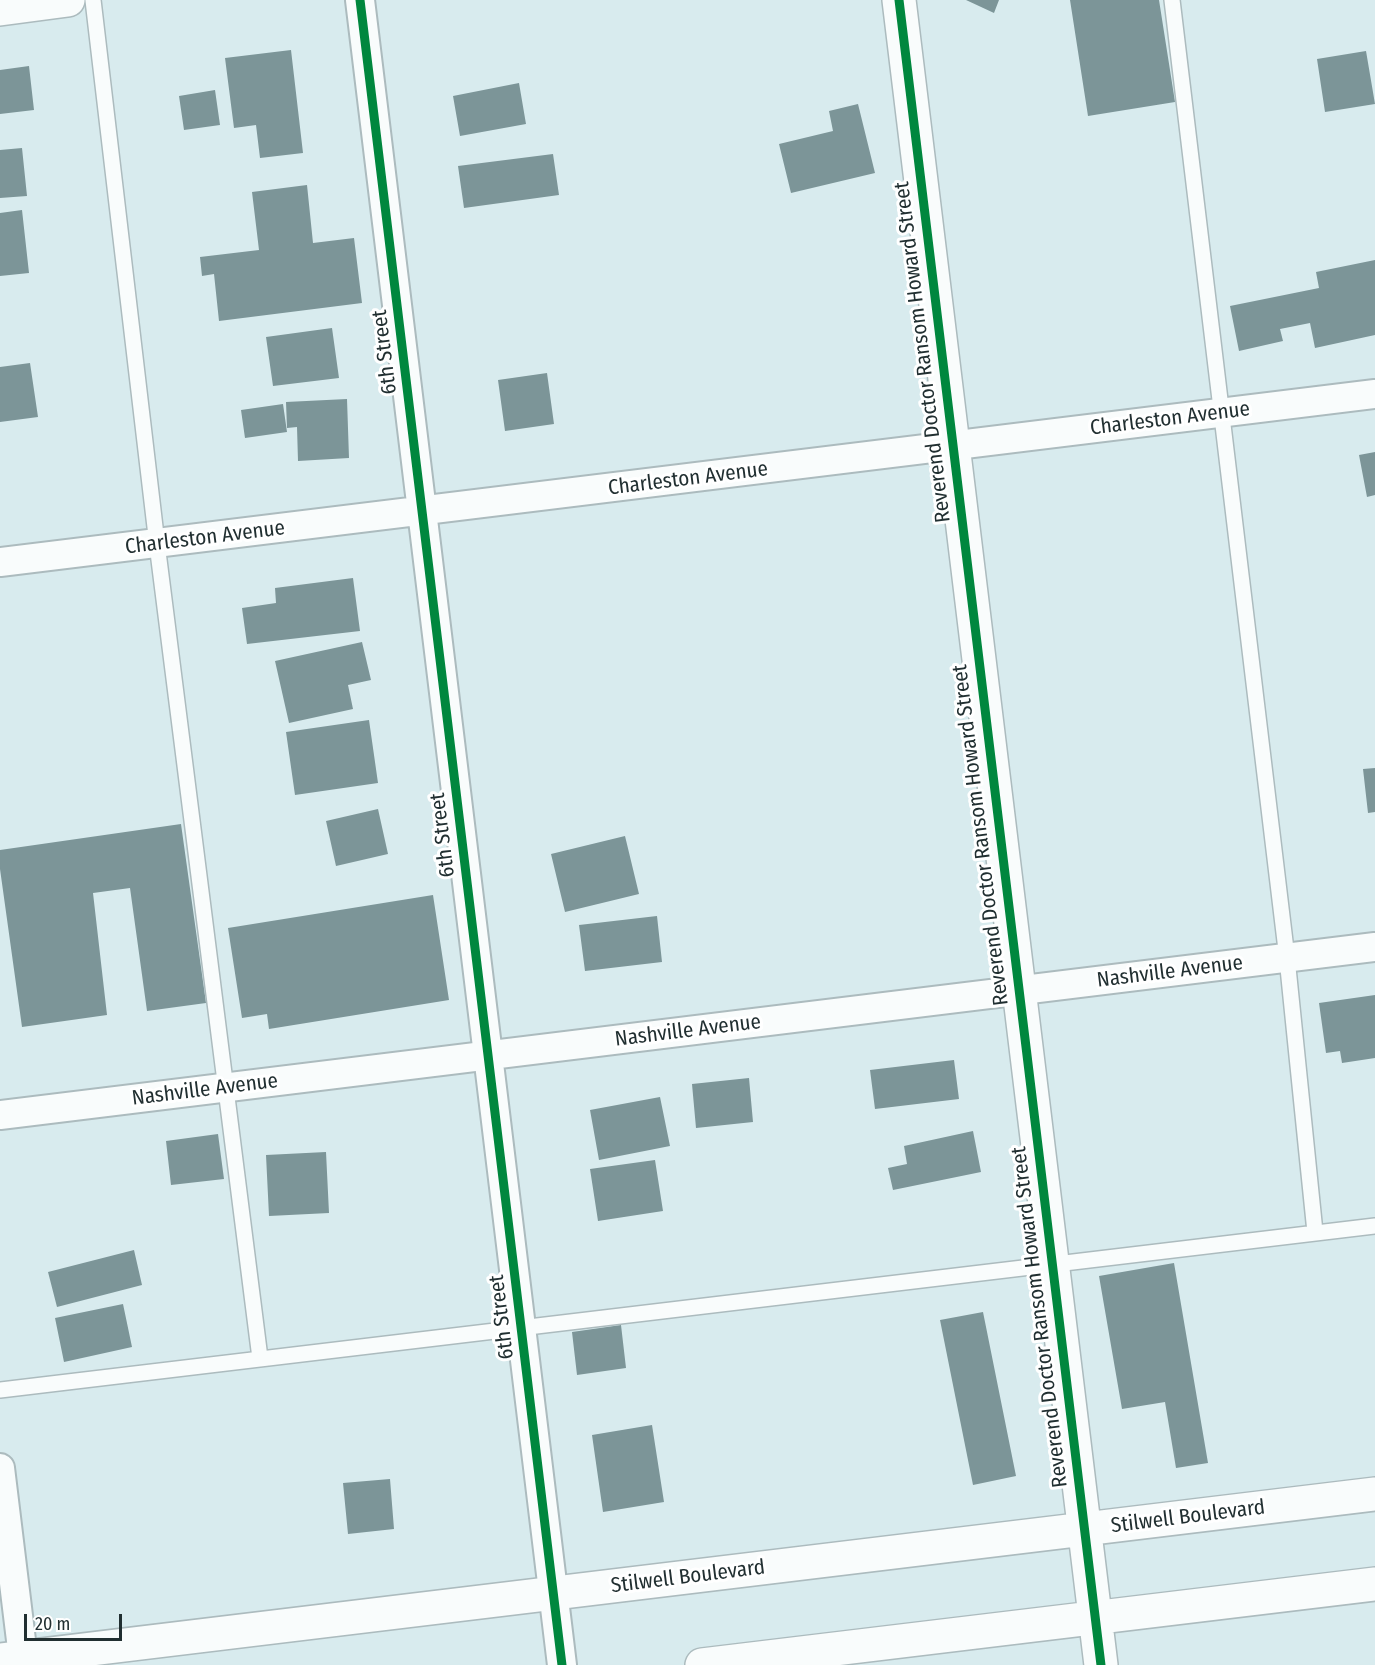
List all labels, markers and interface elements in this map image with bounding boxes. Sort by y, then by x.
street label: Reverend Doctor Ransom Howard Street [890,180,956,524]
street label: 6th Street [367,308,403,396]
street label: Charleston Avenue [1089,397,1251,441]
street label: Charleston Avenue [607,457,769,501]
street label: Charleston Avenue [124,516,286,560]
street label: Reverend Doctor Ransom Howard Street [948,663,1014,1007]
street label: 6th Street [425,791,461,879]
street label: Nashville Avenue [1096,951,1244,993]
street label: Nashville Avenue [614,1010,762,1052]
street label: Nashville Avenue [131,1069,279,1111]
street label: Reverend Doctor Ransom Howard Street [1007,1145,1073,1489]
street label: 6th Street [484,1273,520,1361]
street label: Stilwell Boulevard [1110,1495,1266,1539]
street label: Stilwell Boulevard [610,1555,766,1599]
scale bar [27,1602,124,1640]
text: 20 m [35,1613,70,1635]

